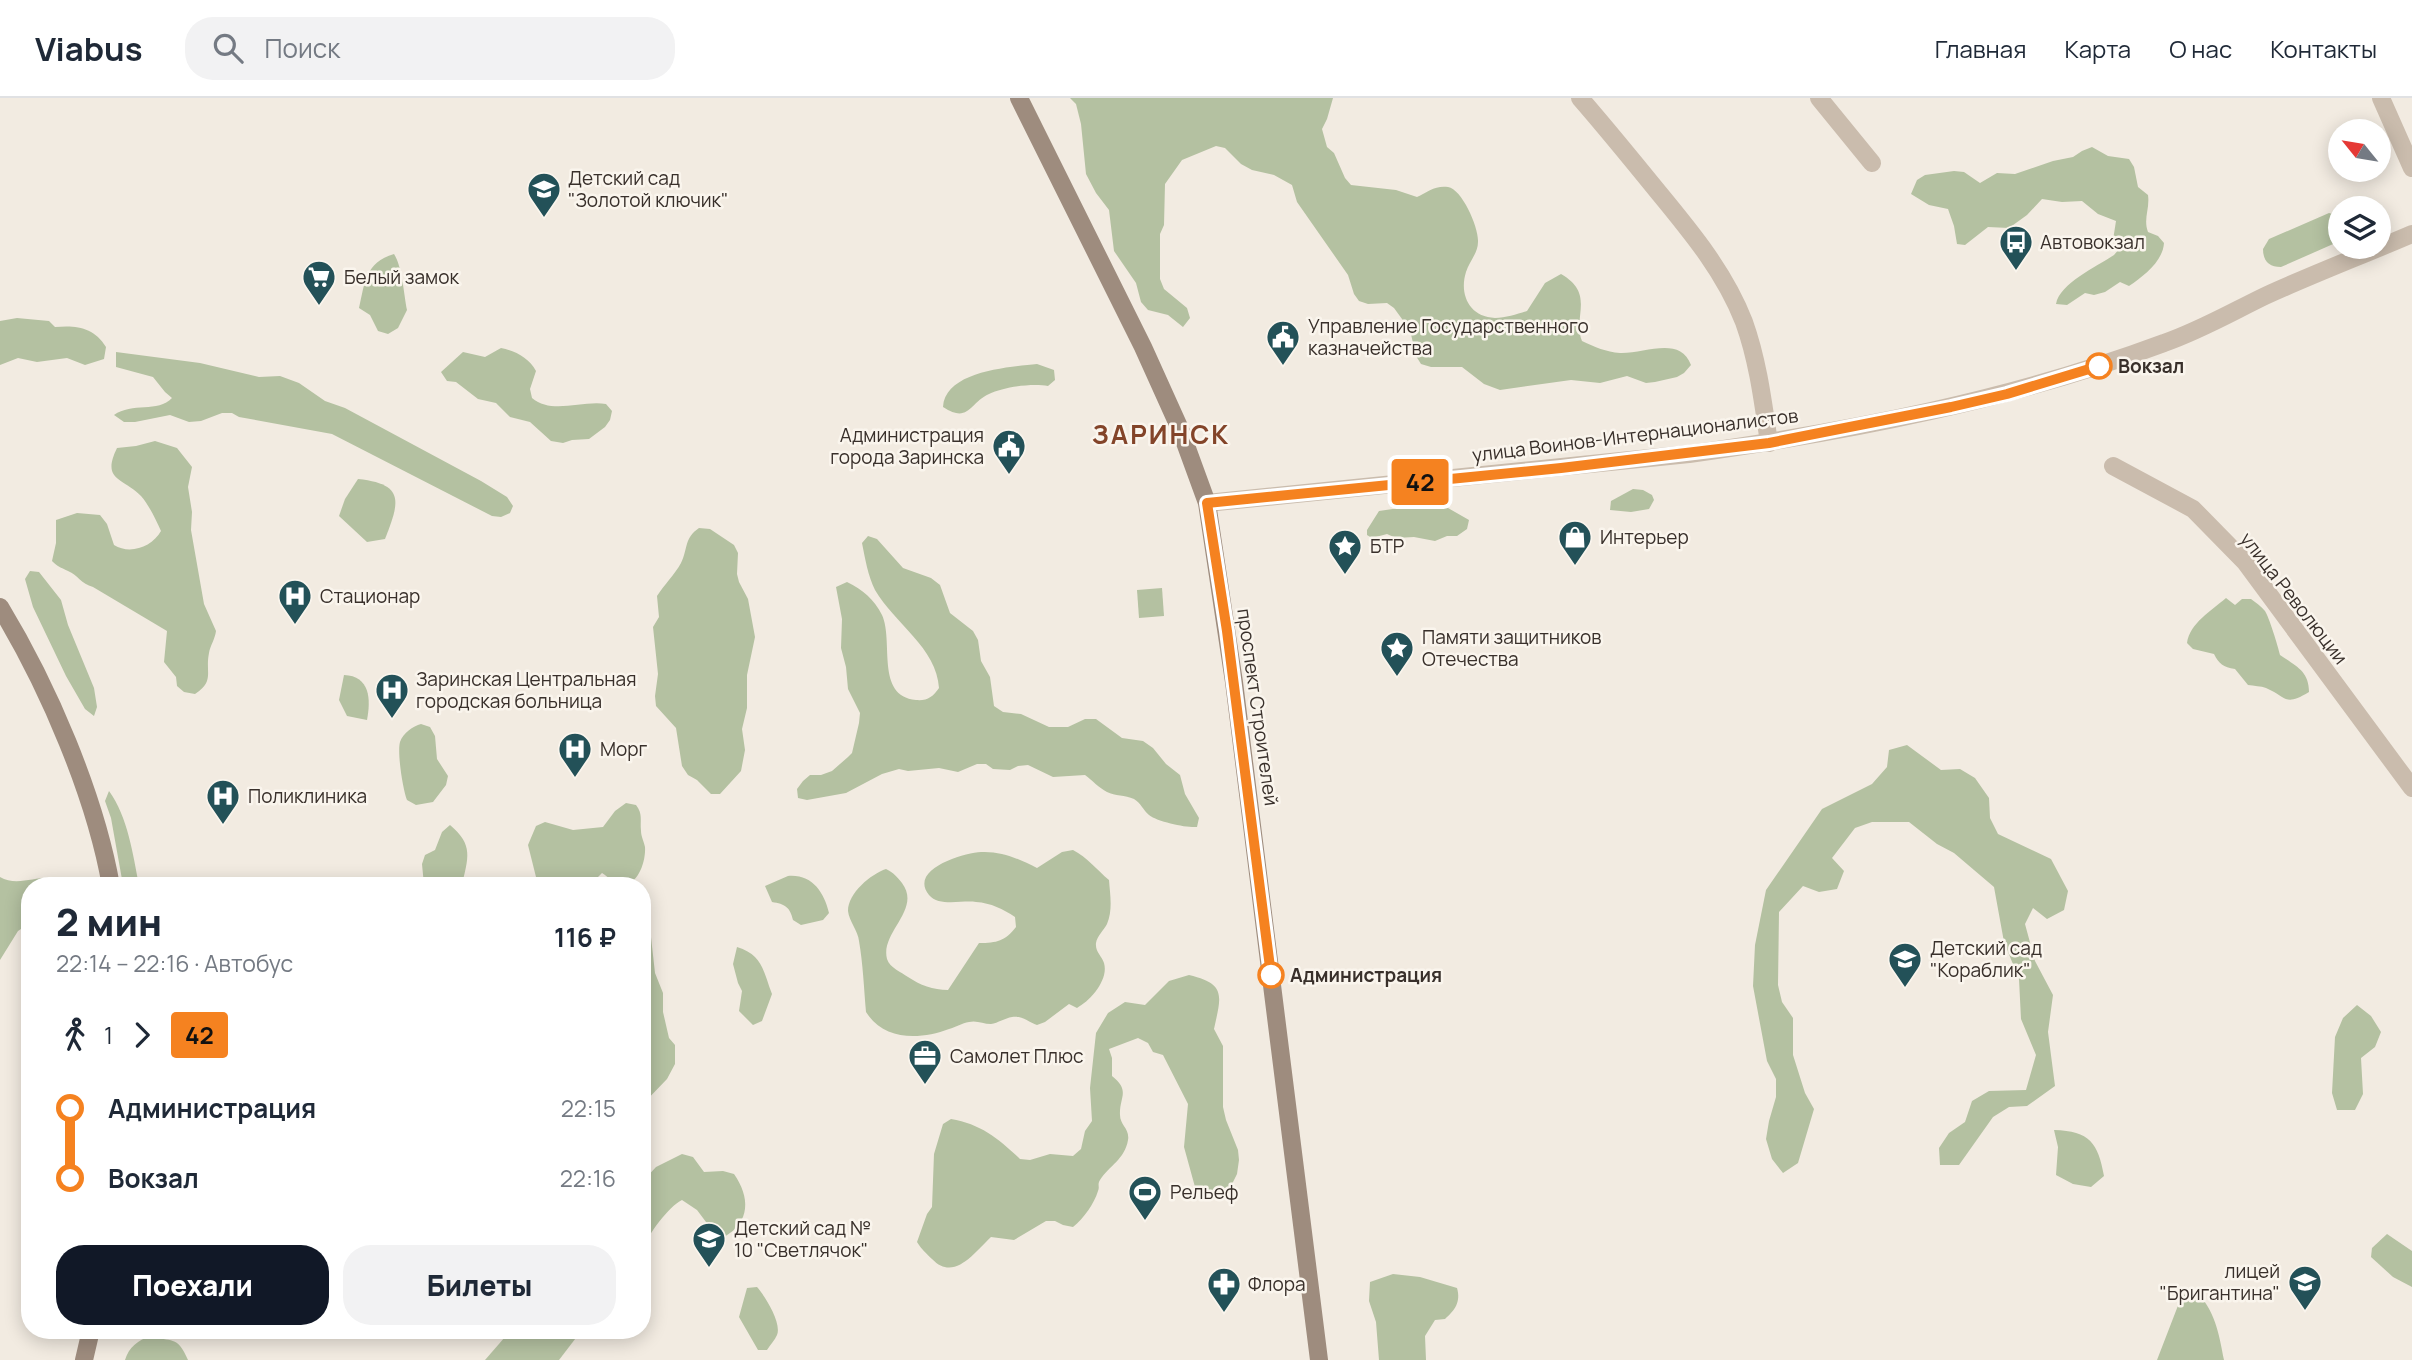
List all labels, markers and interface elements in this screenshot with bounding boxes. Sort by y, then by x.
search box [185,17,675,80]
text: Viabus [35,26,143,71]
icon: search [209,29,247,67]
text: Поиск [265,30,340,66]
text: Главная [1935,32,2026,65]
text: Карта [2064,32,2131,65]
text: О нас [2169,32,2232,65]
text: Контакты [2270,32,2377,65]
north arrow [2328,119,2390,182]
map controls [2328,119,2391,259]
place label: Детский сад "Золотой ключик" [568,165,728,213]
school or university icon: Детский сад "Золотой ключик" [525,170,563,219]
button: layers [2328,196,2391,259]
bus stop icon: Автовокзал [1997,223,2035,272]
place label: Автовокзал [2040,229,2145,255]
supermarket icon: Белый замок [300,258,338,307]
place label: Белый замок [344,264,459,290]
place label: Управление Государственного казначейства [1308,313,1589,361]
public building icon: Управление Государственного казначейства [1264,318,1302,367]
marker: Вокзал [2086,353,2112,379]
place label: Вокзал [2118,353,2184,379]
street label: улица Воинов-Интернационалистов [1471,402,1799,468]
district label: ЗАРИНСК [1092,416,1230,452]
place label: Администрация города Заринска [830,422,984,470]
public building icon: Администрация города Заринска [990,427,1028,476]
line badge: 42 [1388,459,1452,505]
text: 42 [1406,465,1434,498]
shop icon: Интерьер [1556,518,1594,567]
place label: Интерьер [1600,524,1689,550]
place icon: БТР [1326,527,1364,576]
street label: улица Революции [2234,527,2354,669]
place label: БТР [1370,533,1404,559]
hospital icon: Стационар [276,577,314,626]
place label: Стационар [320,583,420,609]
street label: проспект Строителей [1231,607,1285,807]
place label: Памяти защитников Отечества [1422,624,1601,672]
place icon: Памяти защитников Отечества [1378,629,1416,678]
place label: Заринская Центральная городская больница [416,666,636,714]
hospital icon: Заринская Центральная городская больница [373,671,411,720]
hospital icon: Морг [556,730,594,779]
place label: Морг [600,736,647,762]
hospital icon: Поликлиника [204,777,242,826]
place label: Поликлиника [248,783,367,809]
text: 2 мин [56,895,162,947]
text: 116 ₽ [554,919,616,955]
place label: Детский сад "Кораблик" [1930,935,2042,983]
school or university icon: Детский сад "Кораблик" [1886,940,1924,989]
text: 22:14 – 22:16 · Автобус [56,947,293,979]
marker: Администрация [1258,962,1284,988]
place label: Администрация [1290,962,1442,988]
icon: walk [56,1016,94,1054]
icon: forward [123,1016,161,1054]
text: 42 [185,1018,214,1051]
text: 1 [104,1019,113,1051]
office icon: Самолет Плюс [906,1037,944,1086]
place label: Самолет Плюс [950,1043,1083,1069]
text: Администрация [108,1090,316,1126]
text: 22:15 [561,1092,616,1124]
text: Вокзал [108,1160,199,1196]
text: 22:16 [560,1162,616,1194]
sports icon: Рельеф [1126,1173,1164,1222]
place label: Рельеф [1170,1179,1238,1205]
place label: Детский сад № 10 "Светлячок" [734,1215,871,1263]
school or university icon: Детский сад № 10 "Светлячок" [690,1220,728,1269]
button: Поехали [56,1245,329,1325]
button: Билеты [343,1245,616,1325]
place label: лицей "Бригантина" [2159,1258,2280,1306]
school or university icon: лицей "Бригантина" [2286,1263,2324,1312]
pharmacy icon: Флора [1205,1265,1243,1314]
place label: Флора [1248,1271,1305,1297]

